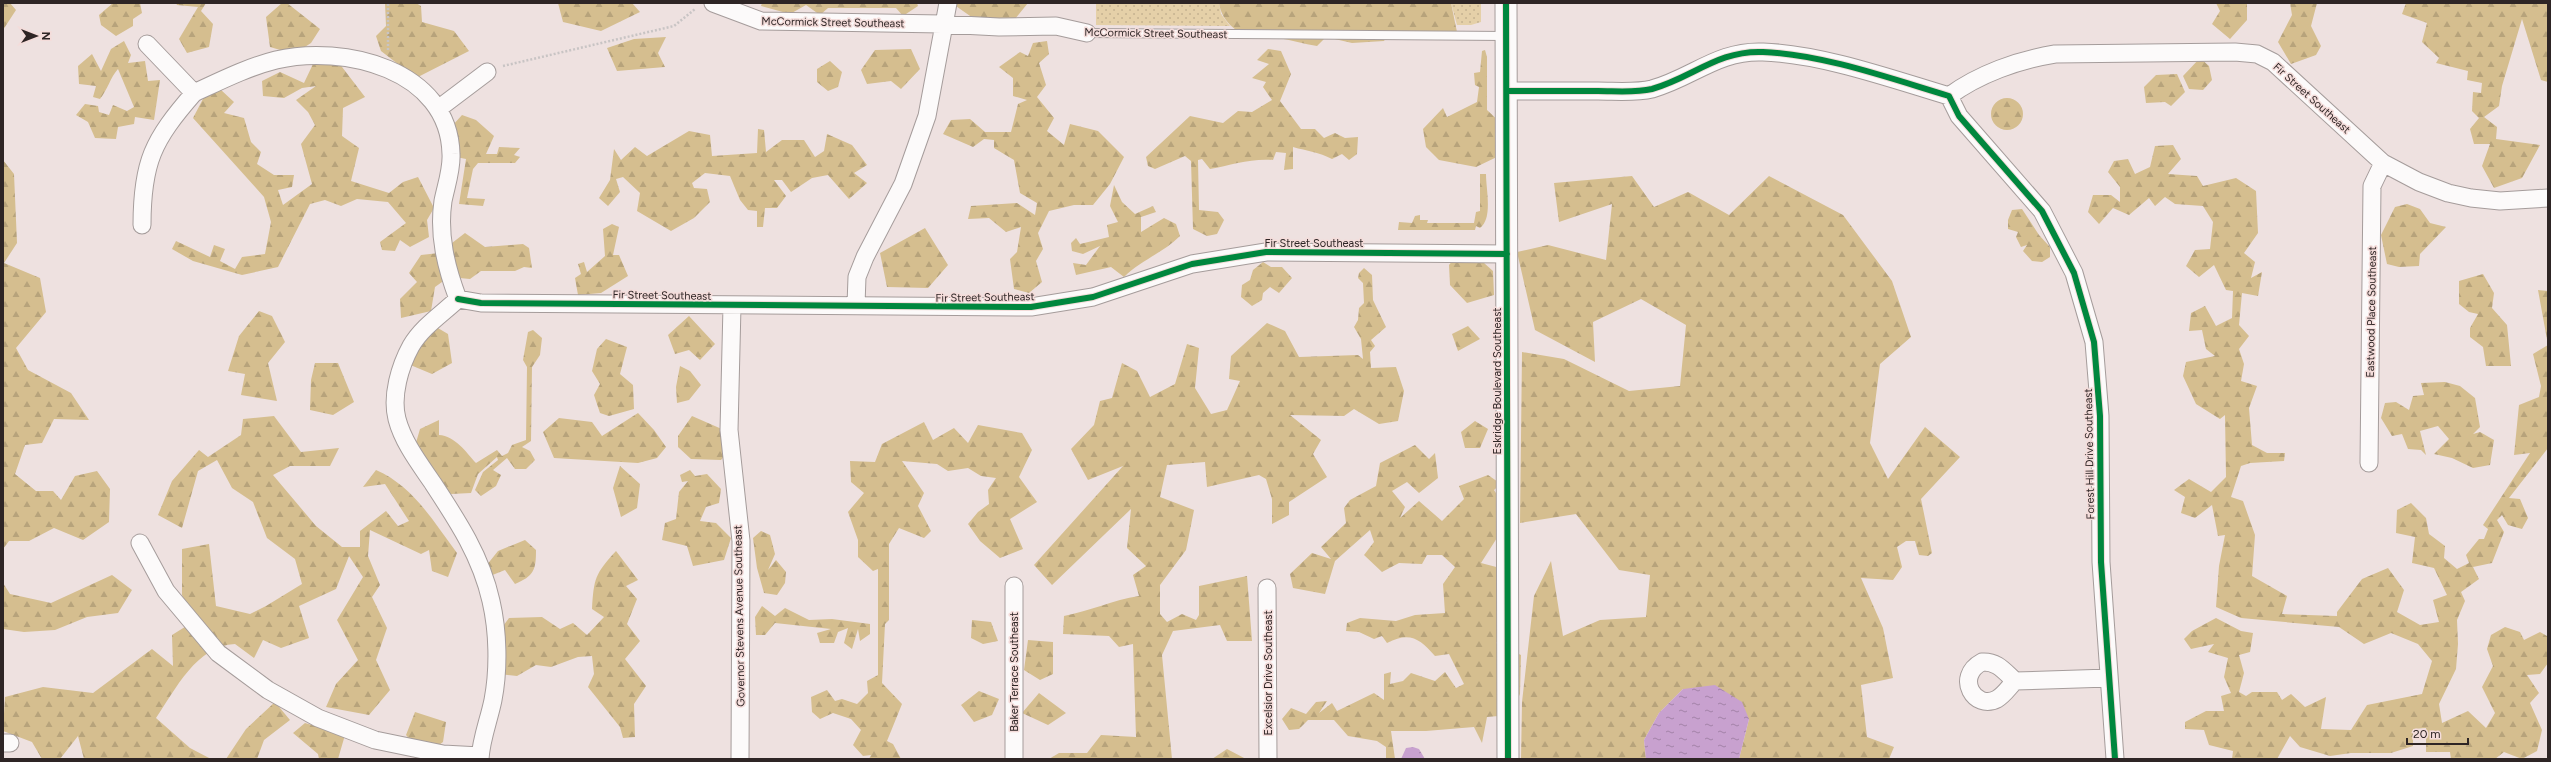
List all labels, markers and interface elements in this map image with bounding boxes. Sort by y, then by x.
street label: McCormick Street Southeast [761,15,905,30]
north arrow [16,16,56,56]
street label: McCormick Street Southeast [1084,26,1228,41]
text: N [39,32,52,40]
street label: Fir Street Southeast [2271,60,2353,136]
street label: Fir Street Southeast [1265,237,1363,250]
street label: Eastwood Place Southeast [2364,246,2379,378]
street label: Fir Street Southeast [612,288,712,303]
street label: Fir Street Southeast [935,290,1035,305]
street label: Eskridge Boulevard Southeast [1491,308,1504,454]
street label: Forest Hill Drive Southeast [2082,388,2097,520]
street label: Governor Stevens Avenue Southeast [731,525,748,707]
street label: Excelsior Drive Southeast [1262,610,1275,736]
street label: Baker Terrace Southeast [1008,612,1021,732]
scale bar [2407,720,2468,746]
text: 20 m [2413,727,2441,741]

